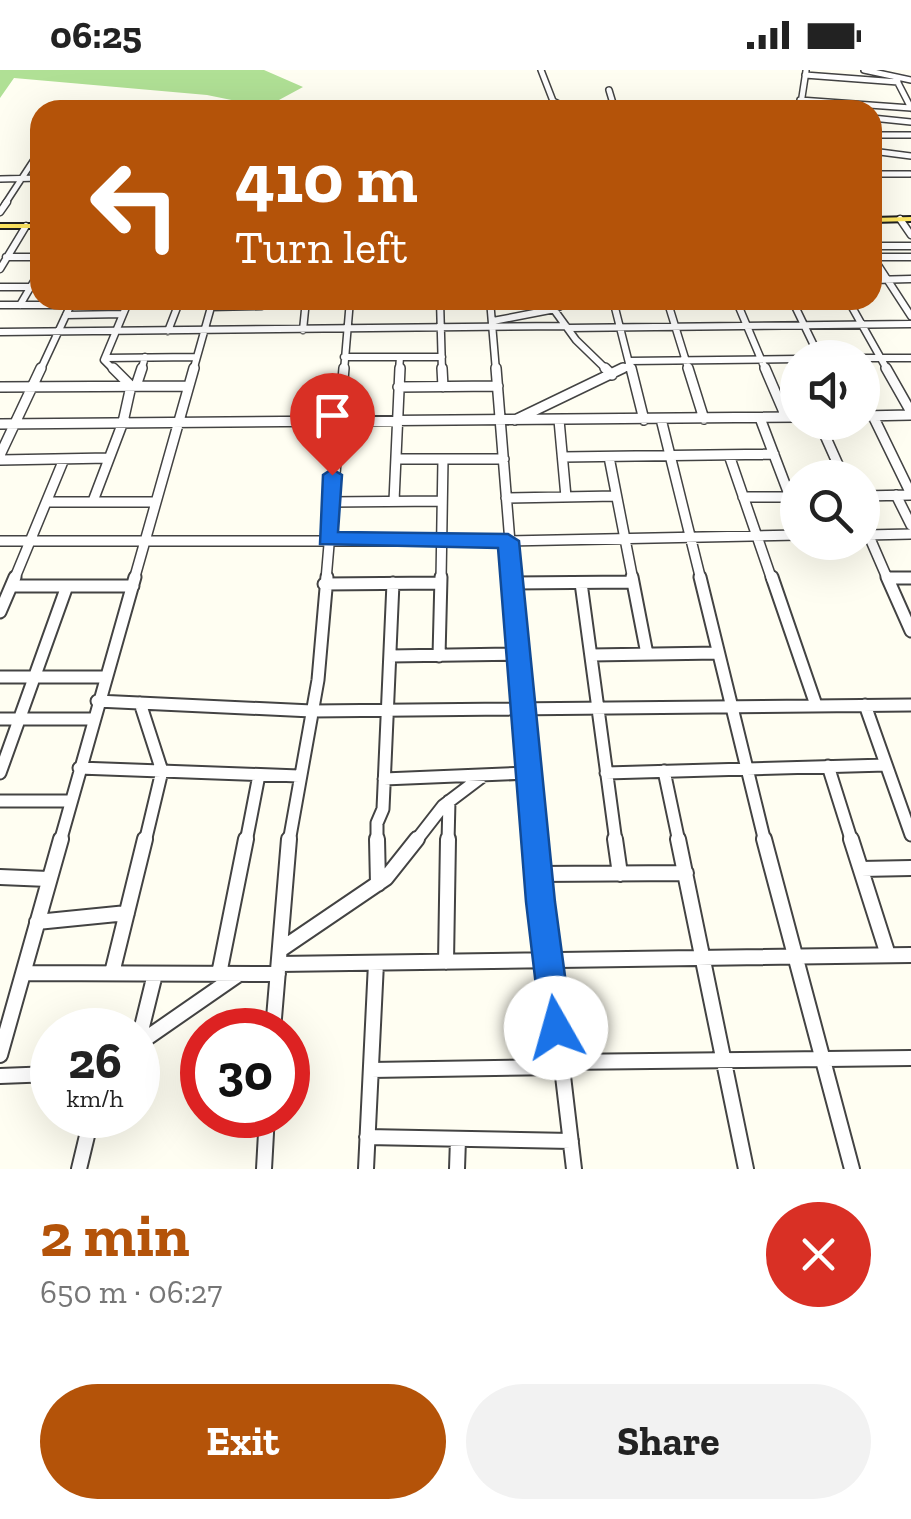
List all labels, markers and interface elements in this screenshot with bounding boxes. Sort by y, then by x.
text: 06:25 [50,12,142,58]
text: 410 m [235,136,418,220]
icon: left [70,140,200,270]
text: Turn left [235,221,407,275]
map controls [780,340,880,560]
button: sound [780,340,880,440]
pin [290,373,375,476]
icon: arrive [305,388,360,443]
button: search [780,460,880,560]
position arrow [504,976,608,1080]
speed limit sign: 30 [180,1008,310,1138]
text: 26 [68,1031,122,1091]
text: km/h [66,1083,124,1113]
text: 2 min [40,1199,190,1271]
button: close [766,1202,871,1307]
text: 650 m · 06:27 [40,1273,222,1311]
button: Exit [40,1384,446,1499]
button: Share [466,1384,871,1499]

